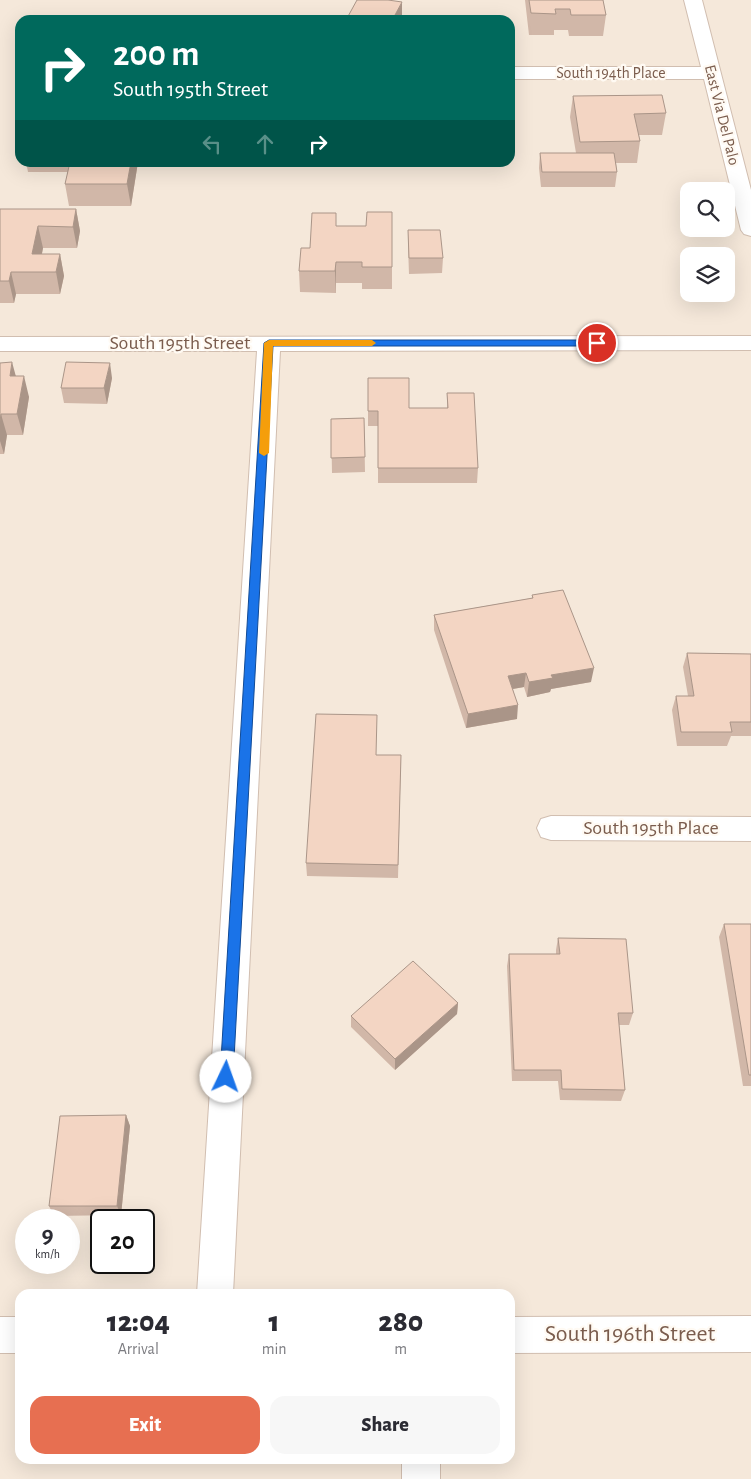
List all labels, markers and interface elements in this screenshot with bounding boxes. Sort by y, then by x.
icon: right [30,35,95,100]
text: 200 m [113,37,200,72]
street label: East Via Del Palo [702,63,742,167]
street label: South 194th Place [556,65,666,81]
text: South 195th Street [113,78,268,100]
icon: left [198,130,226,158]
icon: ahead [251,130,279,158]
icon: right [304,130,332,158]
map controls [680,182,735,302]
button: search [680,182,735,237]
button: layers [680,247,735,302]
pin [576,322,618,364]
icon: arrive [583,329,611,357]
street label: South 195th Street [110,333,251,353]
street label: South 195th Place [583,818,719,838]
position arrow [199,1050,251,1102]
speed limit sign: 20 [90,1209,155,1274]
text: 9 [41,1223,54,1248]
text: km/h [35,1248,60,1260]
text: 12:04 [107,1307,170,1337]
text: 1 [269,1307,280,1337]
text: 280 [378,1307,423,1337]
street label: South 196th Street [545,1322,716,1346]
text: Arrival [118,1341,159,1357]
text: min [262,1341,287,1357]
text: m [394,1341,407,1357]
button: Exit [30,1396,260,1454]
button: Share [270,1396,500,1454]

